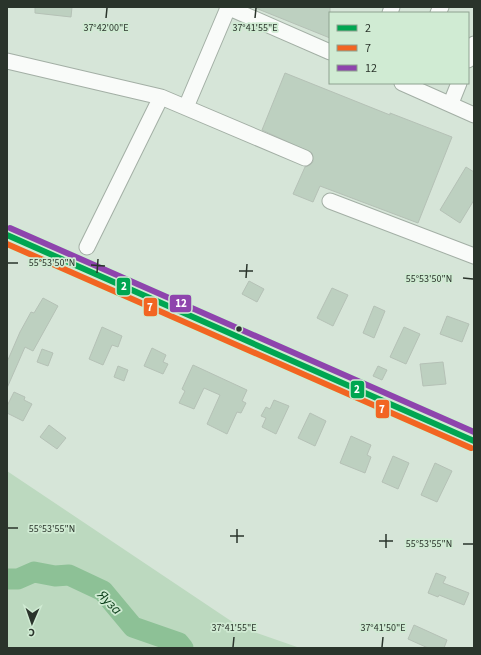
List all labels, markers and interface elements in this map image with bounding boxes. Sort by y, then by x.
legend [329,12,469,84]
text: 2 [365,20,371,37]
text: 37°42'00"E [83,21,129,35]
text: 37°41'55"E [232,21,278,35]
text: 7 [365,40,371,57]
text: 12 [365,60,377,77]
text: 55°53'50"N [29,256,75,270]
text: 55°53'50"N [406,272,452,286]
line badge: 2 [116,277,131,296]
text: 2 [121,279,127,294]
line badge: 12 [169,294,192,313]
text: 12 [175,296,187,311]
line badge: 7 [143,297,158,317]
text: 7 [147,300,153,315]
unlabelled marker [234,324,244,334]
line badge: 2 [350,380,365,399]
text: 2 [354,382,360,397]
line badge: 7 [375,399,390,419]
text: 7 [379,402,385,417]
text: 55°53'55"N [29,522,75,536]
text: 55°53'55"N [406,537,452,551]
water label: Яуза [92,585,126,620]
north arrow [12,603,52,643]
text: 37°41'55"E [211,621,257,635]
text: 37°41'50"E [360,621,406,635]
text: С [28,625,35,640]

